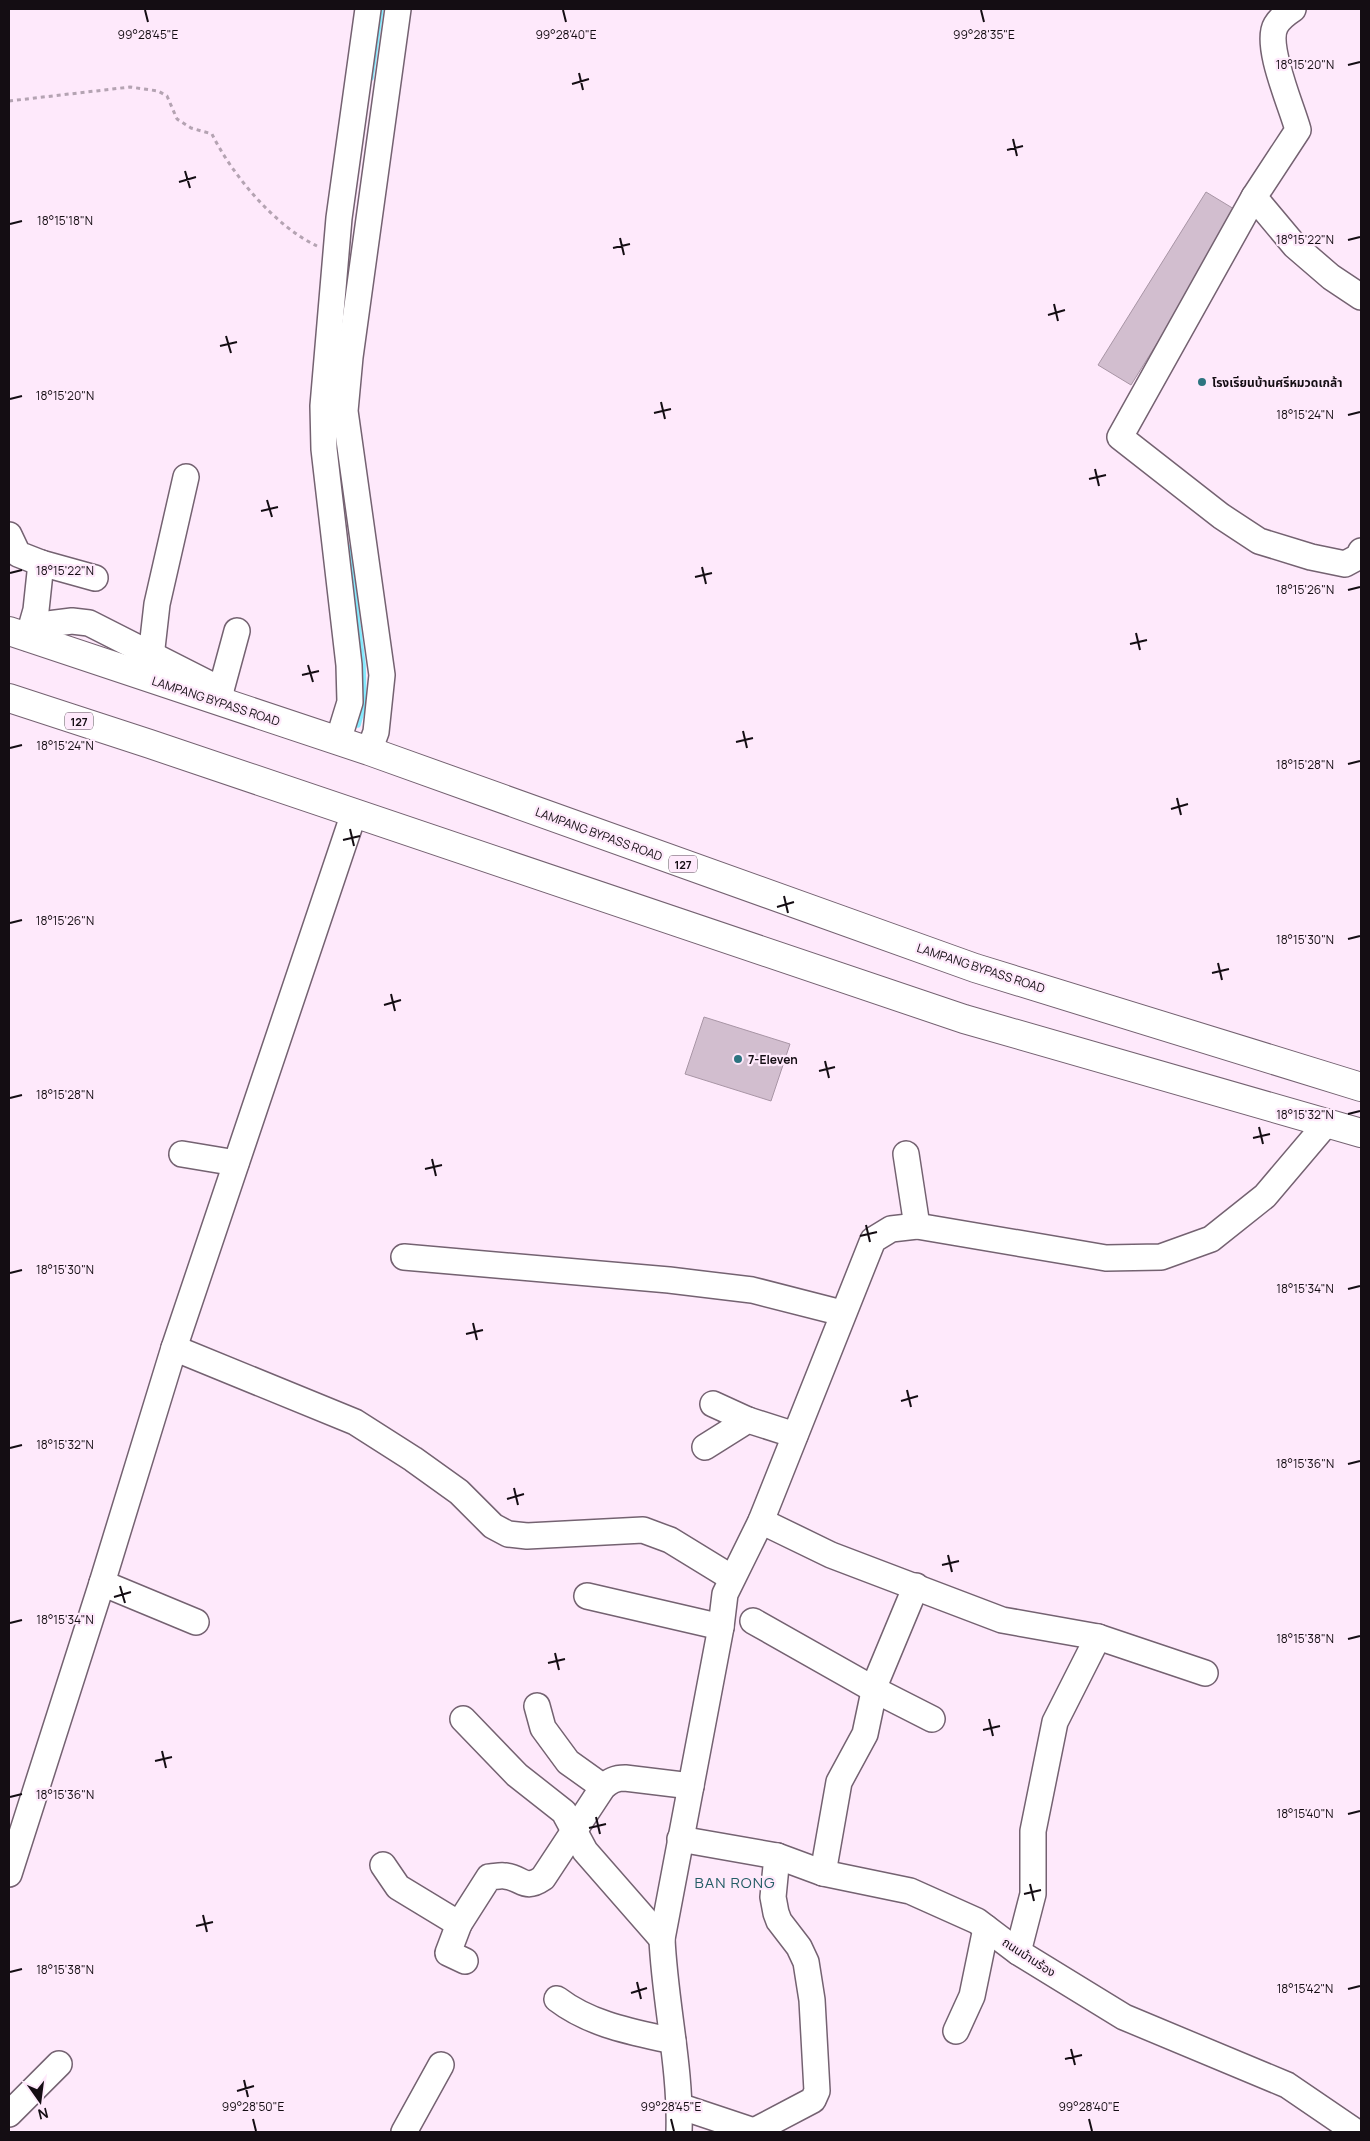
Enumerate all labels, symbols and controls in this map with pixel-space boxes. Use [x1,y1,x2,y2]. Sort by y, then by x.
text: 99°28'45"E [118,26,179,43]
text: 99°28'40"E [535,26,597,43]
text: 99°28'35"E [953,26,1015,43]
text: 18°15'20"N [1276,56,1334,73]
text: 18°15'18"N [37,212,93,229]
text: 18°15'22"N [1276,231,1334,248]
place label: โรงเรียนบ้านศรีหมวดเกล้า [1212,374,1342,391]
marker: โรงเรียนบ้านศรีหมวดเกล้า [1196,376,1208,388]
text: 18°15'20"N [36,387,94,404]
text: 18°15'24"N [1276,406,1334,423]
text: 18°15'22"N [36,562,94,579]
text: 18°15'26"N [1276,581,1334,598]
street label: LAMPANG BYPASS ROAD [150,672,282,730]
road number: 127 [65,712,93,729]
text: 18°15'24"N [36,737,94,754]
text: 18°15'28"N [1276,756,1334,773]
street label: LAMPANG BYPASS ROAD [533,803,665,865]
road number: 127 [669,856,697,872]
text: 18°15'26"N [36,912,94,929]
text: 18°15'30"N [1276,931,1334,948]
street label: LAMPANG BYPASS ROAD [915,939,1047,997]
place label: 7-Eleven [748,1051,798,1068]
marker: 7-Eleven [732,1053,744,1065]
text: 18°15'28"N [36,1086,94,1103]
text: 18°15'32"N [1276,1106,1334,1123]
text: 18°15'30"N [36,1261,94,1278]
text: 18°15'34"N [1276,1280,1334,1297]
text: 18°15'32"N [36,1436,94,1453]
text: 18°15'36"N [1276,1455,1334,1472]
text: 18°15'34"N [36,1611,94,1628]
text: 18°15'38"N [1276,1630,1334,1647]
text: 18°15'36"N [36,1786,94,1803]
text: 18°15'40"N [1276,1805,1334,1822]
district label: BAN RONG [694,1872,776,1893]
street label: ถนนบ้านร้อง [999,1933,1059,1981]
text: 18°15'38"N [36,1961,94,1978]
text: 18°15'42"N [1277,1980,1333,1997]
north arrow [15,2076,65,2126]
text: 99°28'50"E [222,2098,284,2115]
text: 99°28'45"E [641,2098,702,2115]
text: 99°28'40"E [1058,2098,1120,2115]
text: N [36,2104,50,2125]

